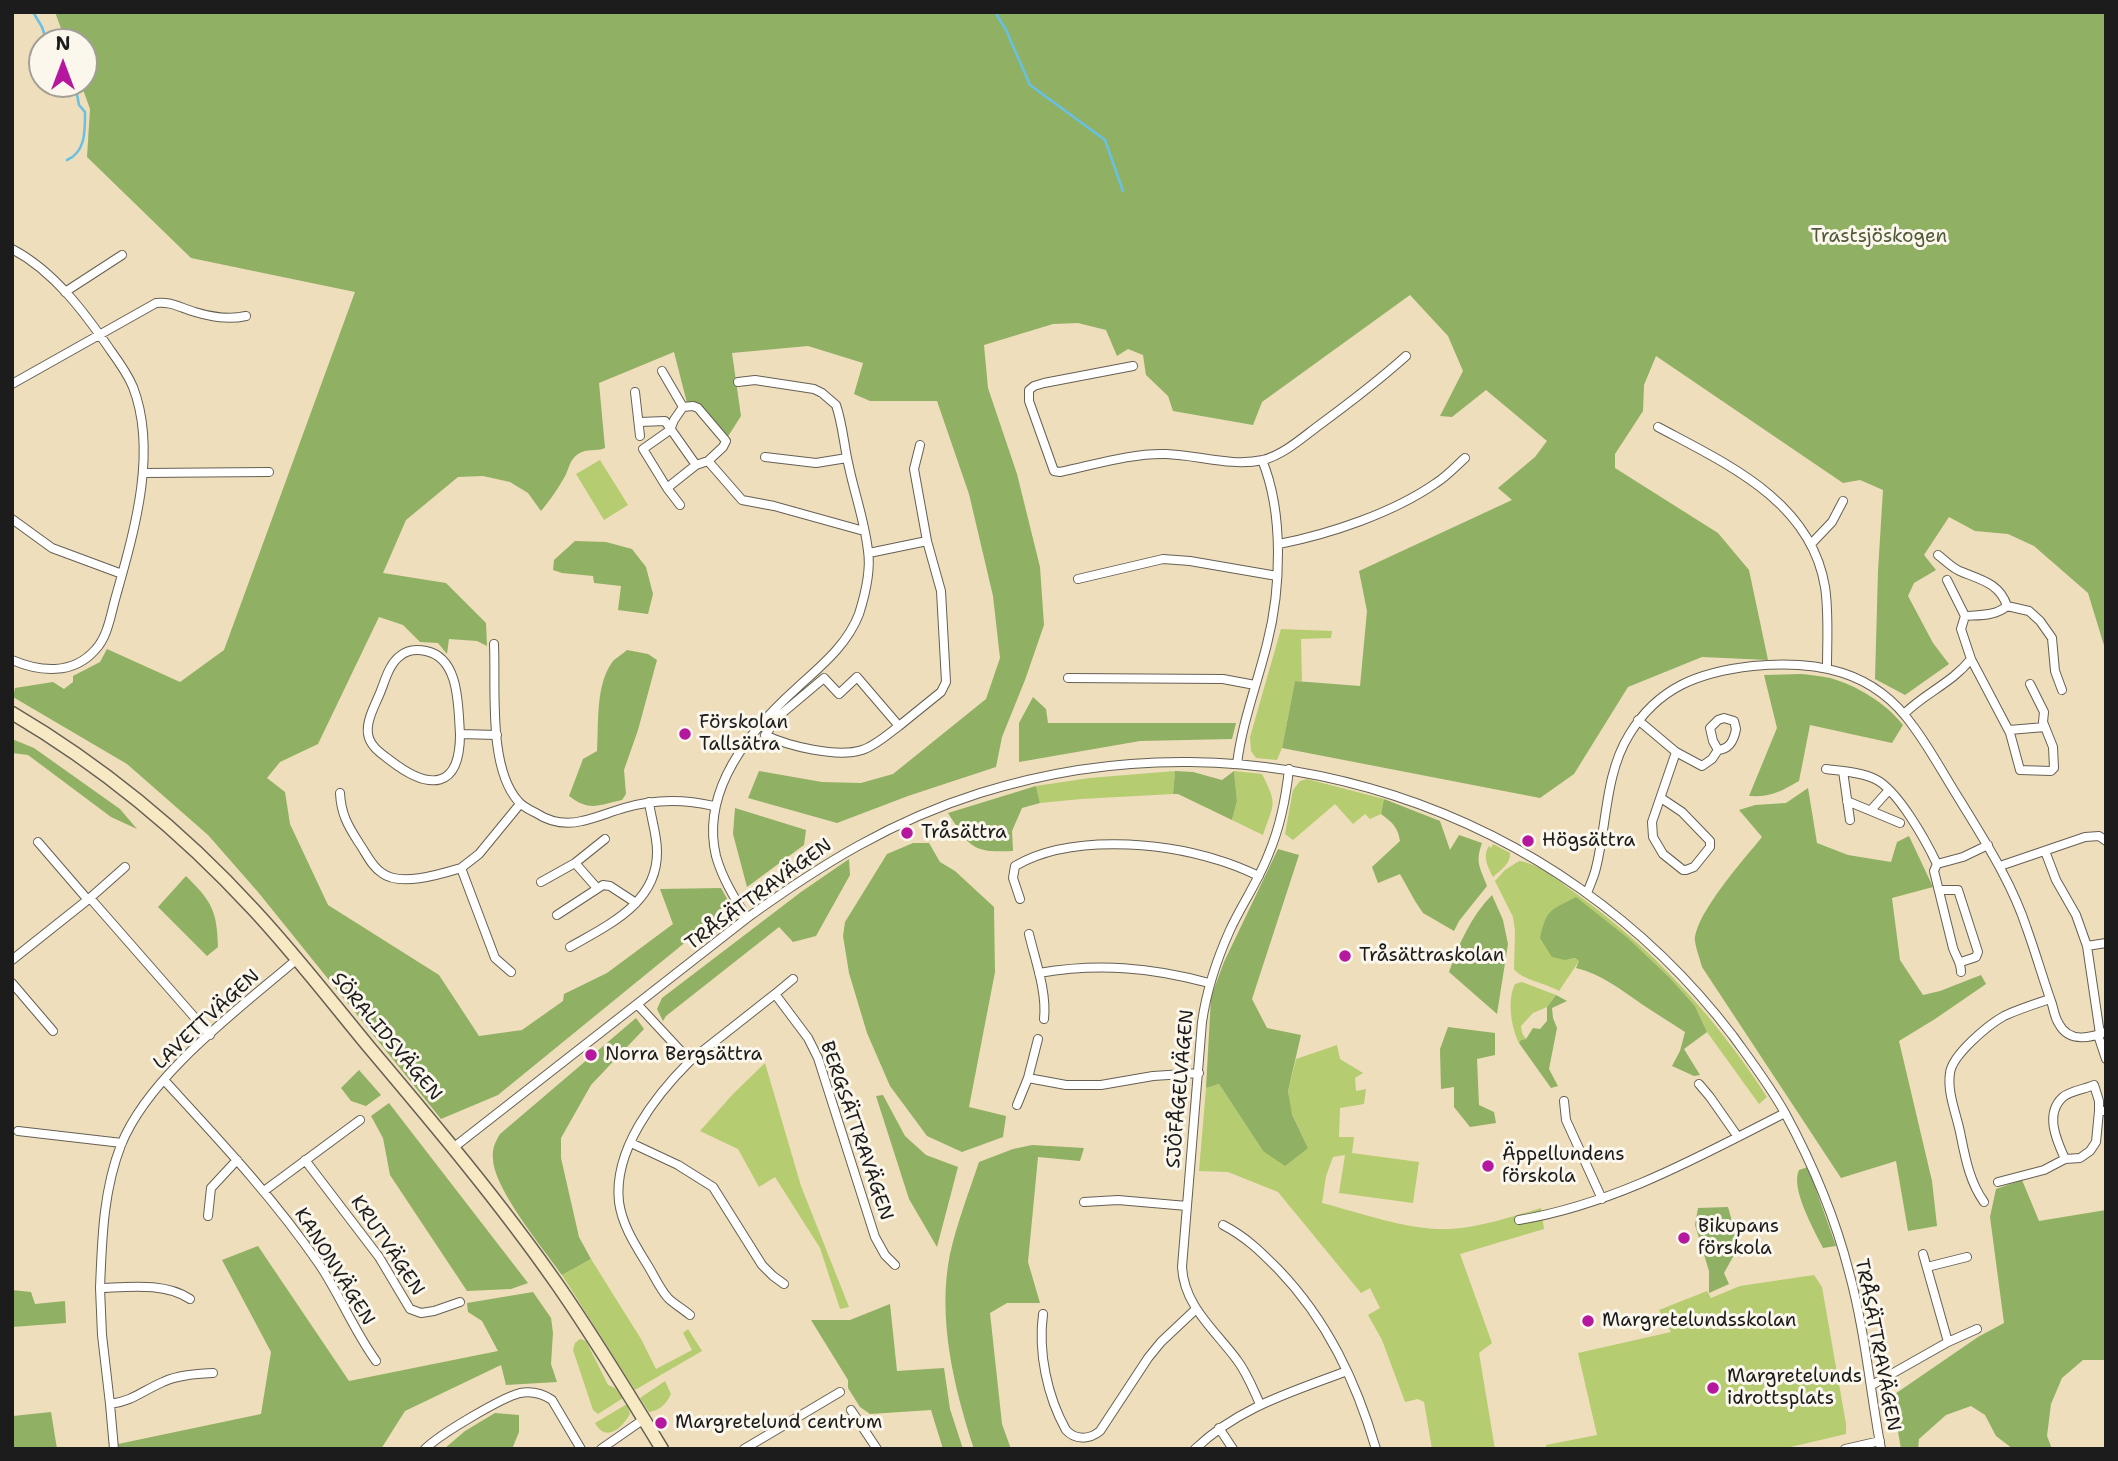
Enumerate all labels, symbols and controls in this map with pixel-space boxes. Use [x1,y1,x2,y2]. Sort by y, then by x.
north arrow [28,28,98,98]
text: N [55,31,71,56]
park label: Trastsjöskogen [1811,226,1947,248]
place label: Förskolan Tallsätra [699,712,788,756]
marker: Förskolan Tallsätra [677,726,693,742]
place label: Tråsättra [921,822,1007,844]
marker: Tråsättra [899,825,915,841]
place label: Högsättra [1542,830,1635,852]
marker: Högsättra [1520,833,1536,849]
street label: TRÅSÄTTRAVÄGEN [681,834,837,956]
place label: Tråsättraskolan [1359,945,1504,967]
marker: Tråsättraskolan [1337,948,1353,964]
street label: LAVETTVÄGEN [149,965,265,1075]
street label: SÖRALIDSVÄGEN [326,968,446,1106]
street label: SJÖFÅGELVÄGEN [1163,1009,1199,1169]
street label: BERGSÄTTRAVÄGEN [815,1038,897,1224]
place label: Norra Bergsättra [605,1044,762,1066]
marker: Norra Bergsättra [583,1047,599,1063]
place label: Äppellundens förskola [1502,1144,1625,1188]
marker: Äppellundens förskola [1480,1158,1496,1174]
street label: KRUTVÄGEN [345,1192,429,1300]
street label: KANONVÄGEN [289,1204,379,1330]
place label: Bikupans förskola [1698,1216,1779,1260]
marker: Bikupans förskola [1676,1230,1692,1246]
street label: TRÅSÄTTRAVÄGEN [1849,1257,1905,1433]
place label: Margretelundsskolan [1602,1310,1796,1332]
marker: Margretelundsskolan [1580,1313,1596,1329]
place label: Margretelunds idrottsplats [1727,1366,1862,1410]
marker: Margretelunds idrottsplats [1705,1380,1721,1396]
place label: Margretelund centrum [675,1412,882,1434]
marker: Margretelund centrum [653,1415,669,1431]

